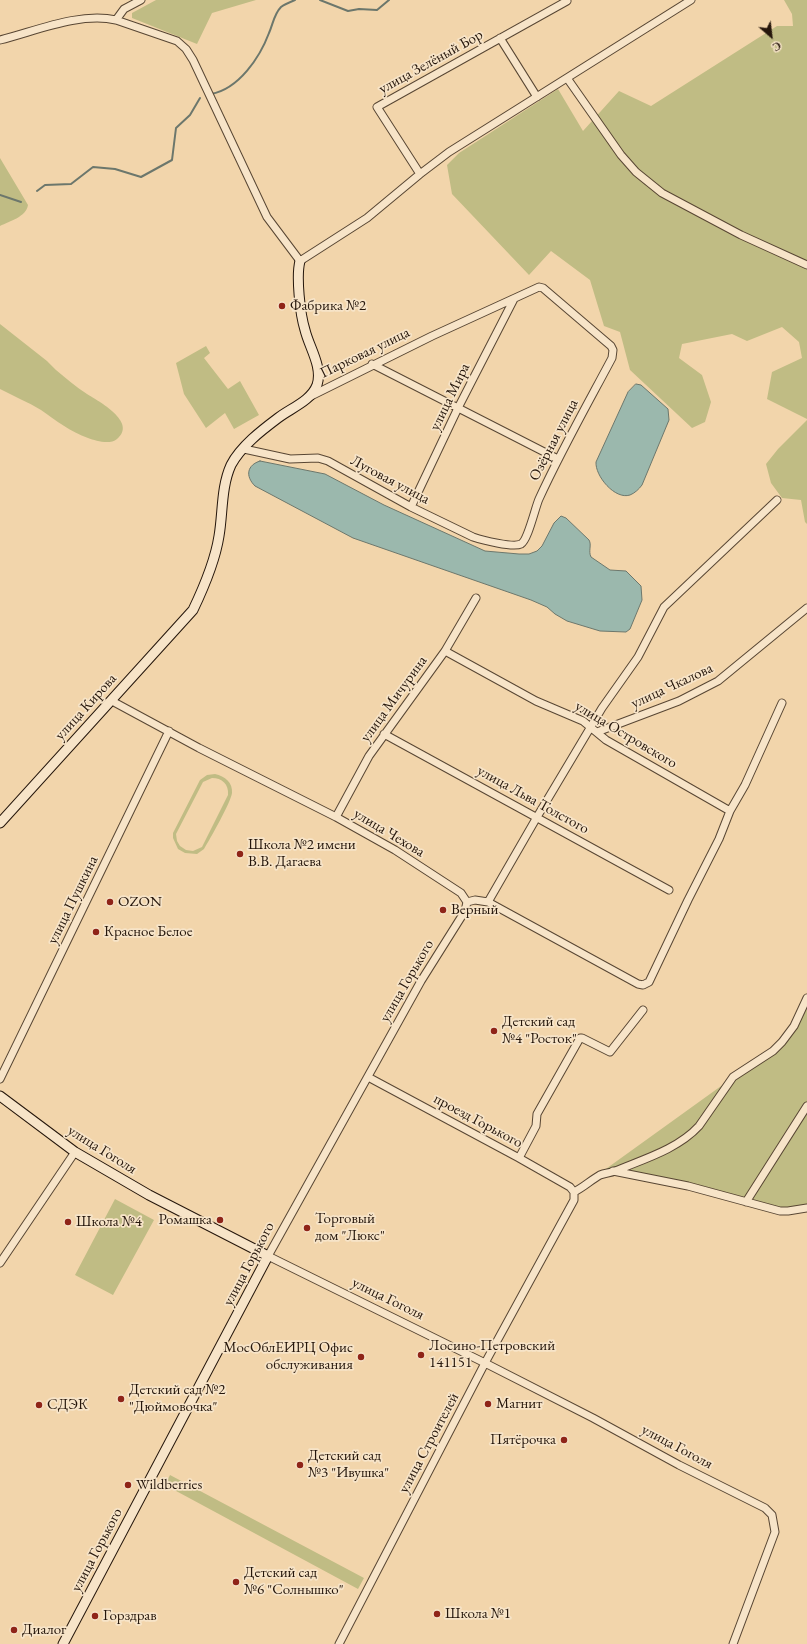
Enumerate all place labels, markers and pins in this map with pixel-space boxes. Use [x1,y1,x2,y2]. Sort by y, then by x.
place label: Фабрика №2 [290,297,366,315]
marker: Фабрика №2 [277,301,287,311]
place label: Школа №2 имени В.В. Дагаева [248,836,356,871]
marker: Школа №2 имени В.В. Дагаева [235,849,245,859]
place label: OZON [118,893,162,911]
marker: OZON [105,897,115,907]
place label: Верный [451,901,498,919]
marker: Верный [438,905,448,915]
place label: Красное Белое [104,923,192,941]
marker: Красное Белое [91,927,101,937]
place label: Детский сад №4 "Росток" [502,1013,577,1048]
marker: Детский сад №4 "Росток" [489,1026,499,1036]
place label: Торговый дом "Люкс" [315,1210,385,1245]
place label: Ромашка [159,1211,212,1229]
place label: Школа №4 [76,1213,142,1231]
marker: Ромашка [215,1215,225,1225]
marker: Школа №4 [63,1217,73,1227]
marker: Торговый дом "Люкс" [302,1223,312,1233]
place label: Лосино-Петровский 141151 [429,1337,555,1372]
place label: МосОблЕИРЦ Офис обслуживания [223,1339,353,1374]
marker: Лосино-Петровский 141151 [416,1350,426,1360]
marker: МосОблЕИРЦ Офис обслуживания [356,1352,366,1362]
place label: Детский сад №2 "Дюймовочка" [129,1381,225,1416]
marker: Детский сад №2 "Дюймовочка" [116,1394,126,1404]
place label: Магнит [496,1395,542,1413]
place label: СДЭК [47,1396,88,1414]
marker: Магнит [483,1399,493,1409]
marker: СДЭК [34,1400,44,1410]
place label: Пятёрочка [490,1431,556,1449]
marker: Пятёрочка [559,1435,569,1445]
place label: Детский сад №3 "Ивушка" [308,1447,389,1482]
marker: Детский сад №3 "Ивушка" [295,1460,305,1470]
place label: Wildberries [136,1476,202,1494]
marker: Wildberries [123,1480,133,1490]
place label: Детский сад №6 "Солнышко" [244,1564,344,1599]
marker: Детский сад №6 "Солнышко" [231,1577,241,1587]
place label: Школа №1 [445,1605,511,1623]
place label: Горздрав [103,1607,157,1625]
marker: Школа №1 [432,1609,442,1619]
marker: Горздрав [90,1611,100,1621]
place label: Диалог [22,1621,66,1639]
marker: Диалог [9,1625,19,1635]

